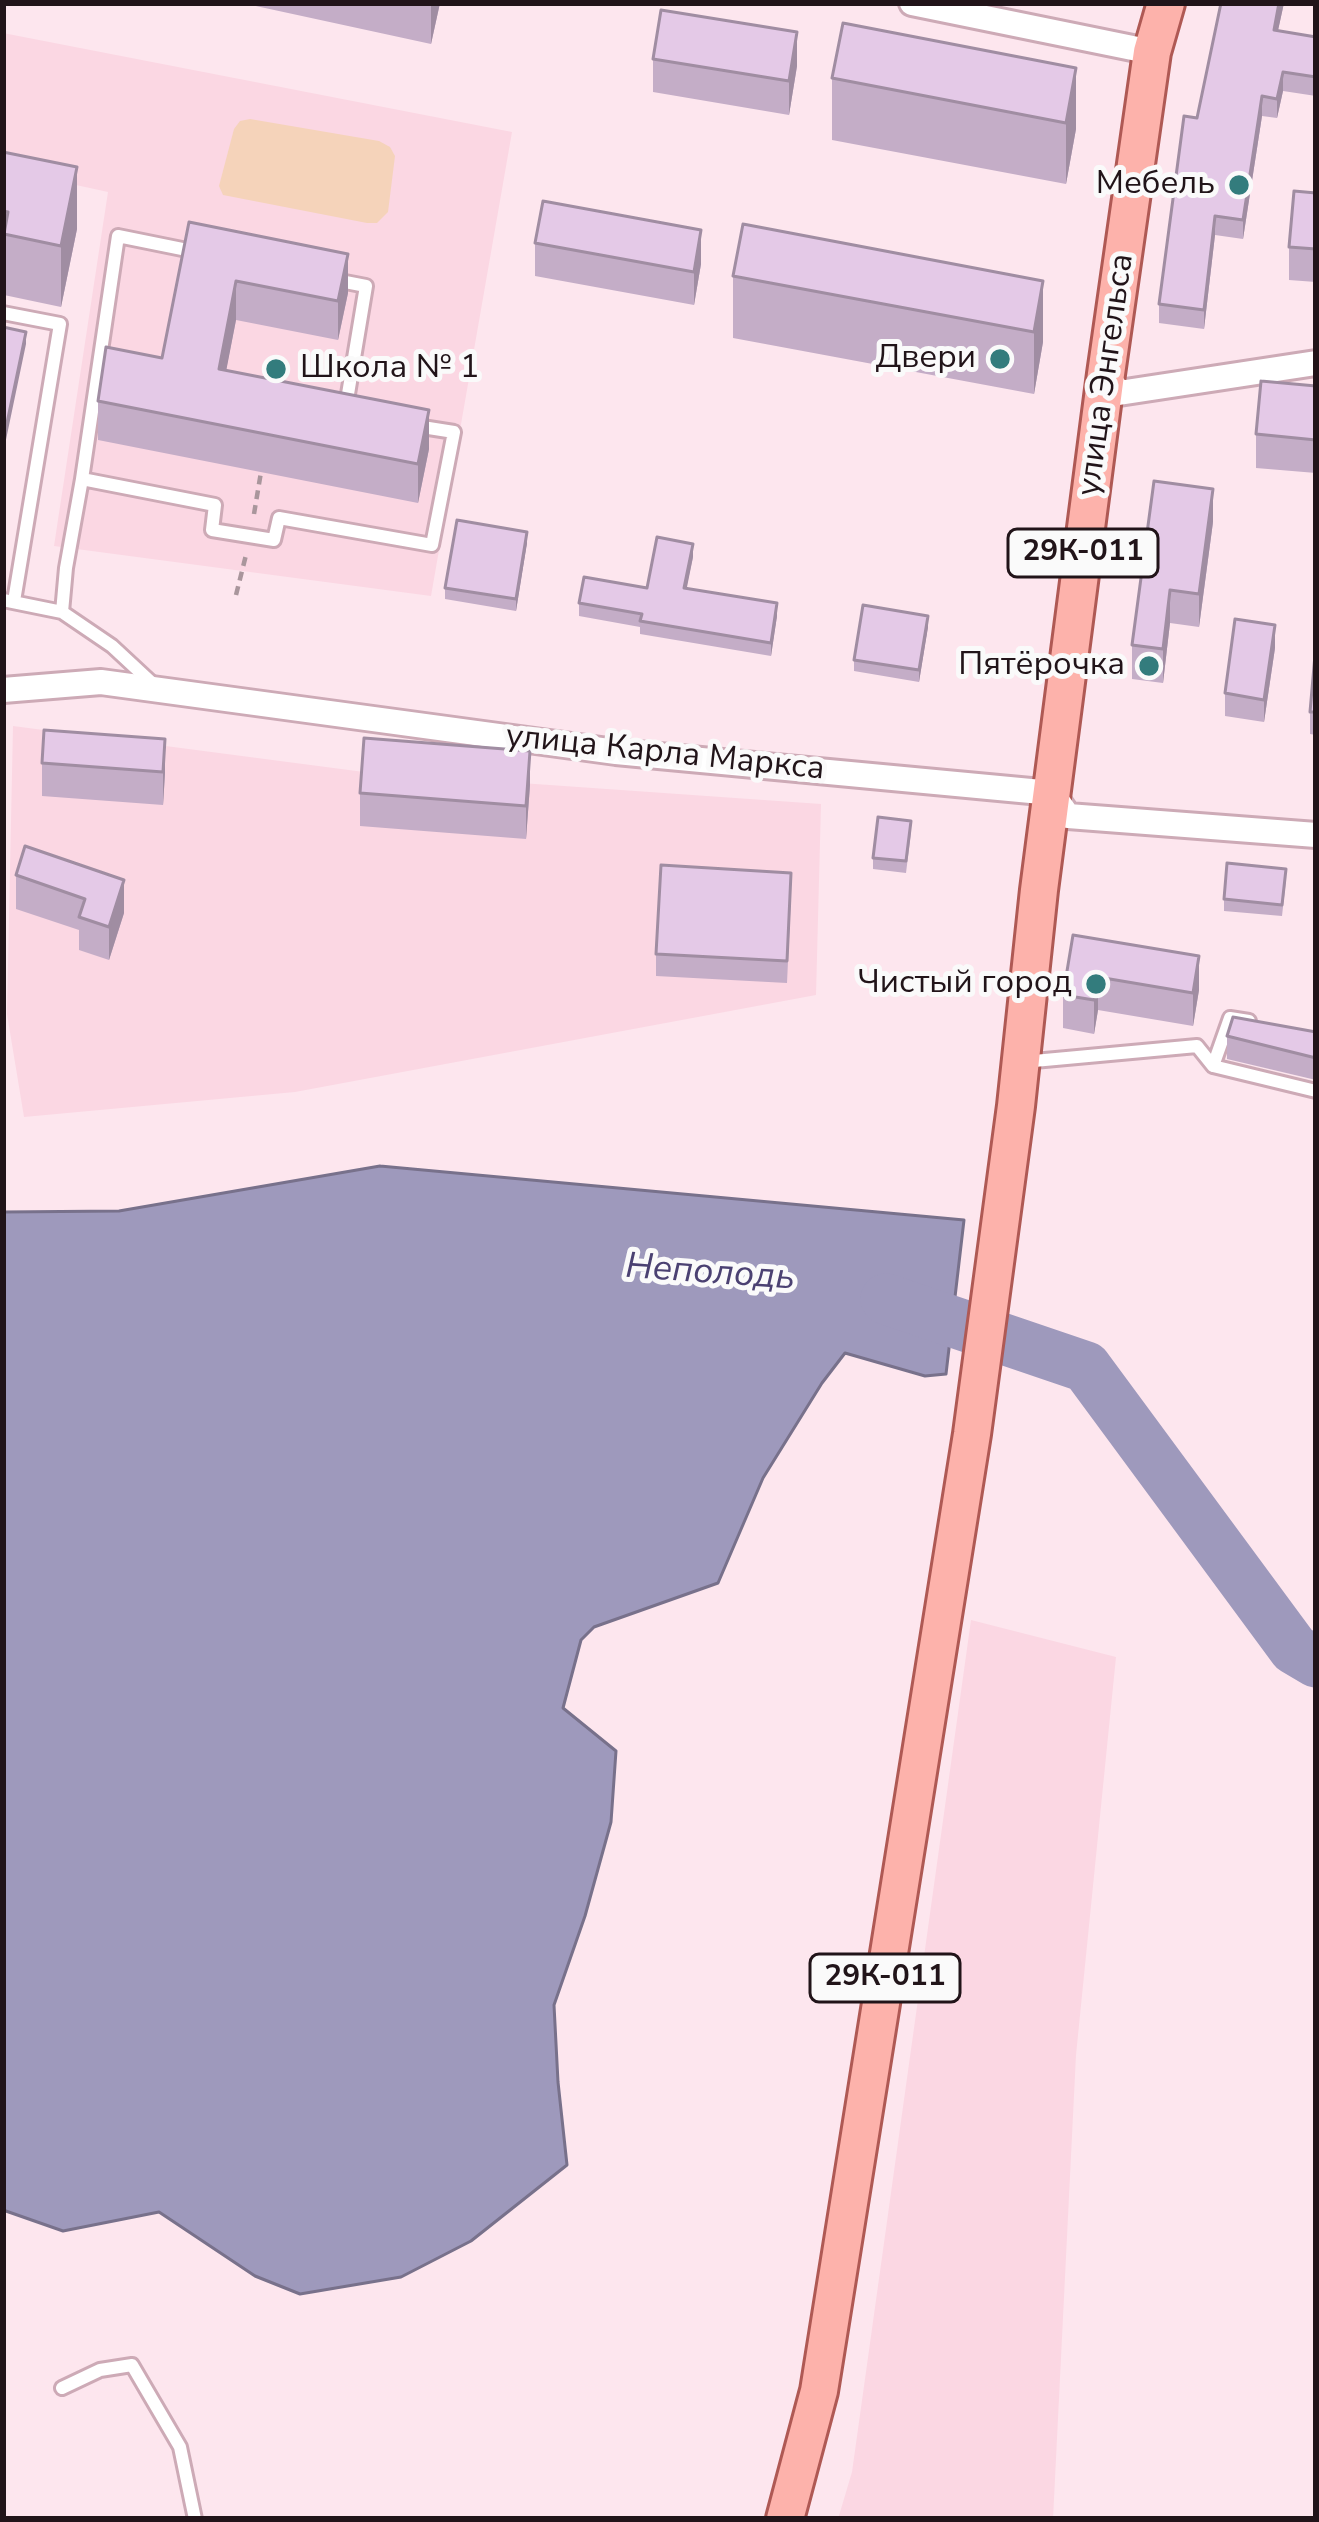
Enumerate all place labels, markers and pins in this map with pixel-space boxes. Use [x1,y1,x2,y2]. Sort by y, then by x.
place label: Мебель [1096,165,1215,205]
marker: Мебель [1226,172,1252,198]
place label: Двери [876,339,976,379]
marker: Двери [987,346,1013,372]
place label: Школа № 1 [300,349,480,389]
marker: Школа № 1 [263,356,289,382]
place label: Пятёрочка [958,646,1125,686]
marker: Пятёрочка [1136,653,1162,679]
place label: Чистый город [858,964,1072,1004]
marker: Чистый город [1083,971,1109,997]

